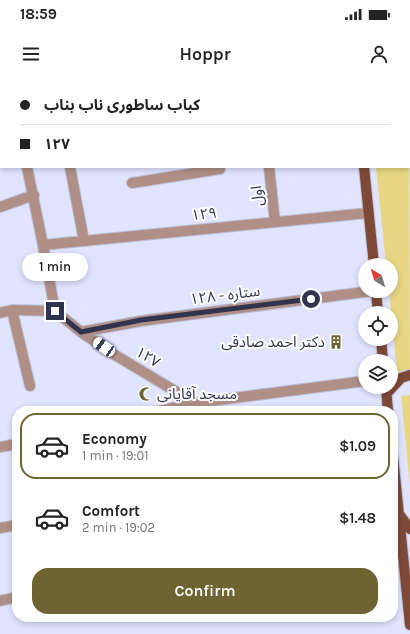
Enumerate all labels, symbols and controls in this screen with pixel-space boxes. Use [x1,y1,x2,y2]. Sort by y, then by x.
text: 18:59 [20,5,57,23]
icon: menu [20,43,42,65]
text: Hoppr [179,43,231,65]
icon: person [368,43,390,65]
text: کباب ساطوری ناب بناب [44,96,200,114]
text: ۱۲۷ [44,135,70,153]
street label: اول [247,185,267,207]
street label: ۱۲۹ [190,204,218,224]
callout: 1 min [22,253,88,281]
north arrow [358,258,398,298]
map controls [358,258,398,394]
text: 1 min [39,259,71,274]
street label: ۱۲۸ - ستاره [189,282,261,308]
route start [302,290,320,308]
route end [46,302,64,320]
button: locate [358,306,398,346]
place label: دکتر احمد صادقی [221,333,325,351]
building icon: دکتر احمد صادقی [328,334,344,350]
car [91,335,117,359]
street label: ۱۲۷ [132,343,164,372]
button: layers [358,354,398,394]
place label: مسجد آقایانی [157,385,237,403]
mosque icon: مسجد آقایانی [138,386,154,402]
icon: car [34,428,70,464]
text: Economy [82,430,147,448]
text: $1.09 [339,437,376,455]
text: 1 min · 19:01 [82,448,149,463]
icon: car [34,500,70,536]
text: Comfort [82,502,140,520]
text: $1.48 [339,509,376,527]
text: 2 min · 19:02 [82,520,155,535]
button: Confirm [32,568,378,614]

